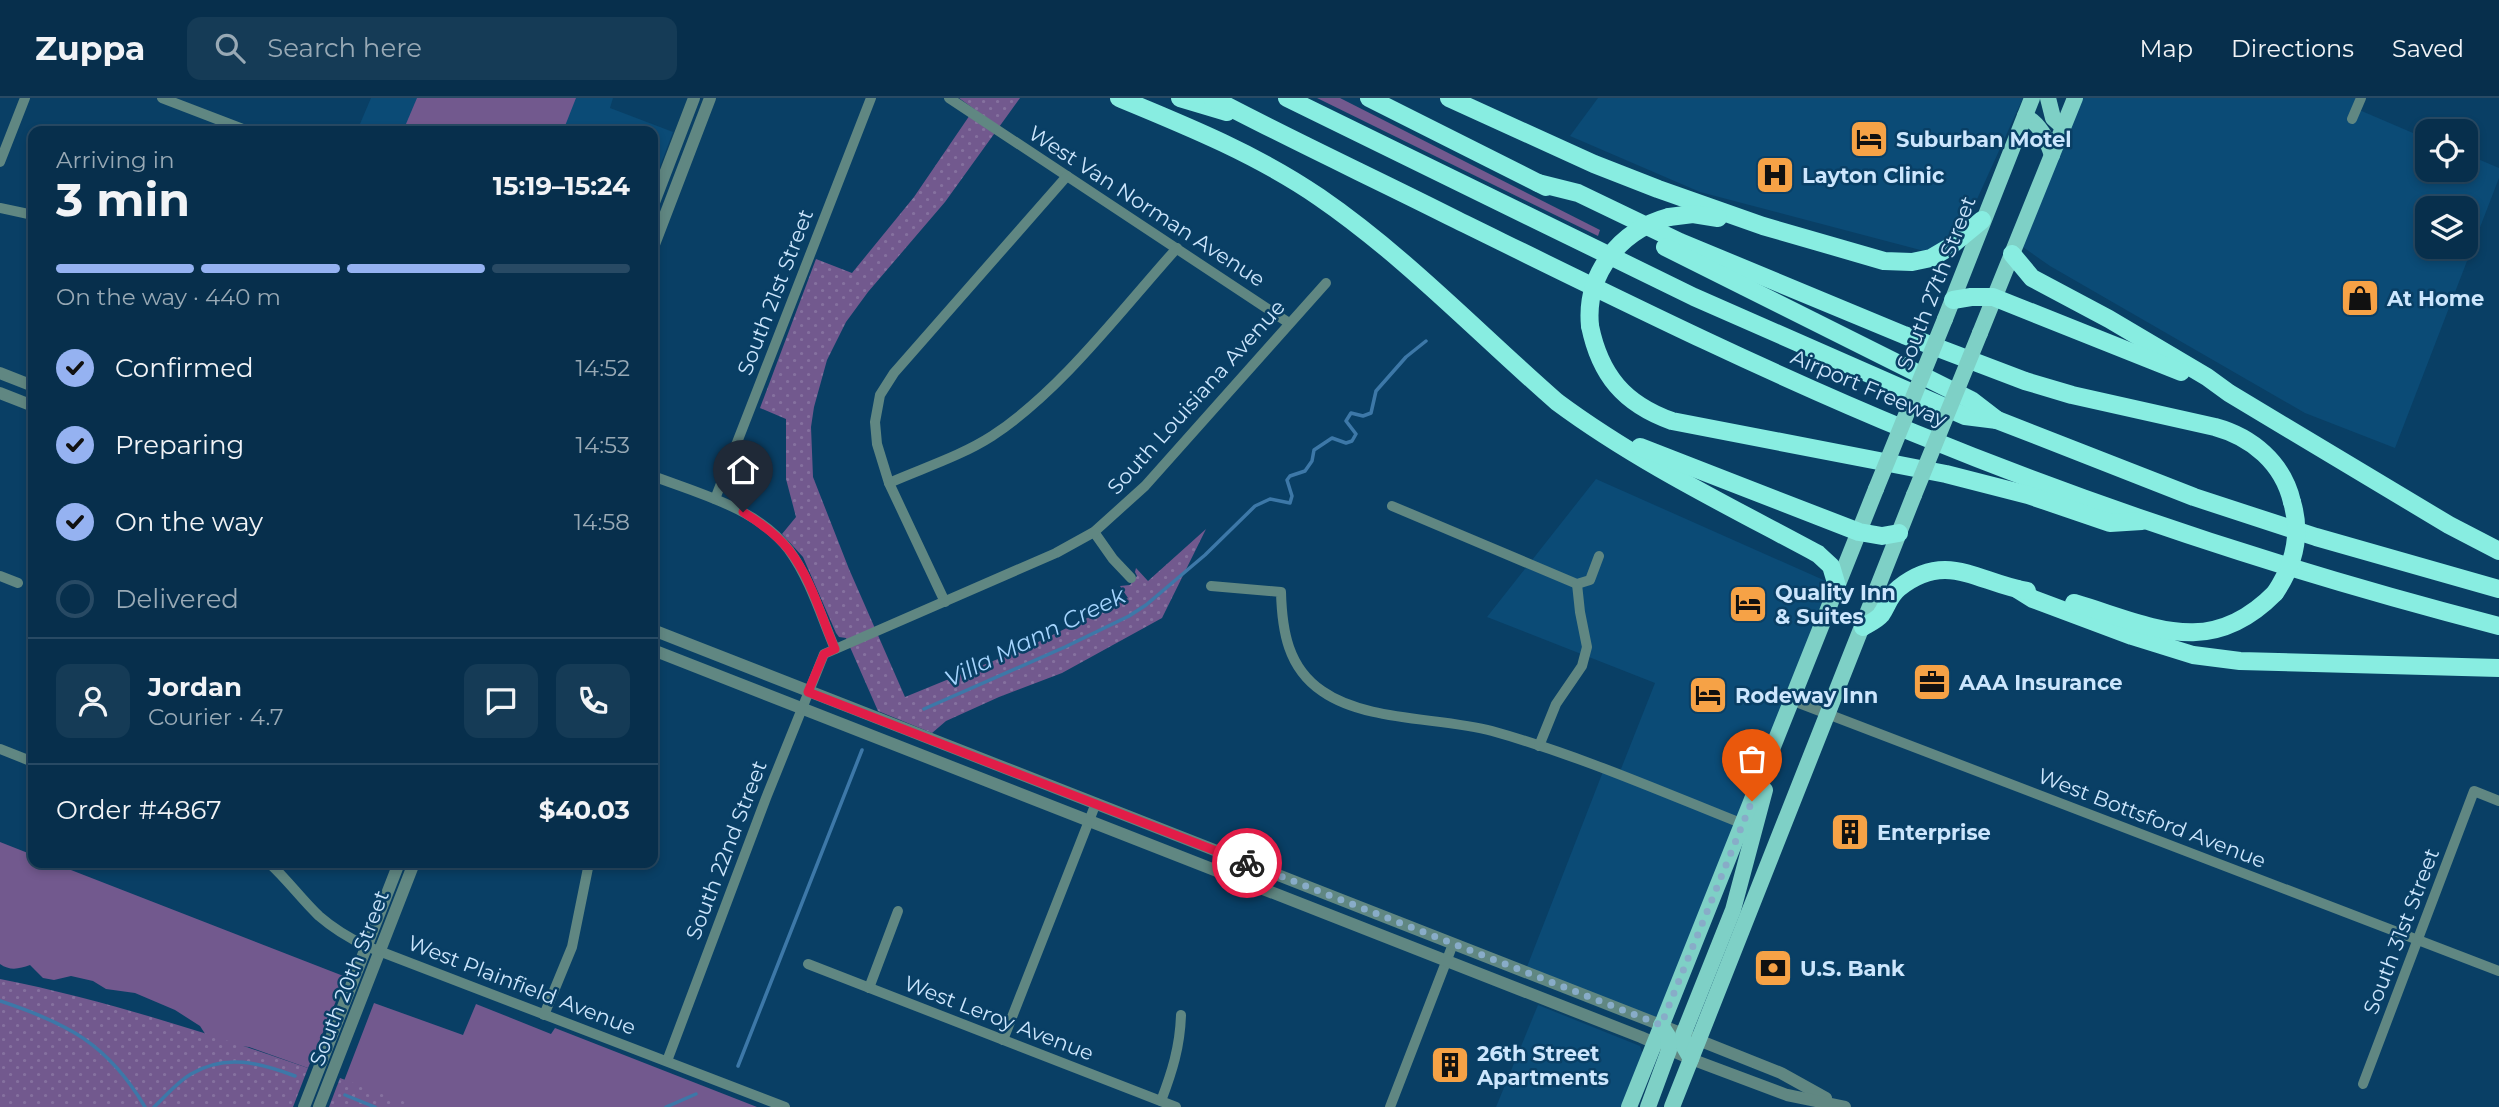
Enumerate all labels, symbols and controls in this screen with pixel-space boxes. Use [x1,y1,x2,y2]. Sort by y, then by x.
search box [187,17,677,80]
text: Zuppa [35,28,145,68]
icon: search [211,29,249,67]
text: Search here [267,32,422,64]
text: Map [2140,34,2193,63]
text: Directions [2231,34,2354,63]
text: Saved [2392,34,2464,63]
hotel icon: Suburban Motel [1848,118,1890,160]
map controls [2415,119,2478,259]
button: locate [2415,119,2478,182]
street label: West Van Norman Avenue [1024,120,1270,292]
place label: Suburban Motel [1896,127,2072,152]
text: Arriving in [56,146,175,174]
hospital icon: Layton Clinic [1754,154,1796,196]
place label: Layton Clinic [1802,163,1945,188]
text: 15:19–15:24 [493,170,630,202]
text: 3 min [56,171,190,228]
street label: South 27th Street [1891,193,1981,373]
button: layers [2415,196,2478,259]
street label: South 21st Street [732,206,818,378]
shop icon: At Home [2339,277,2381,319]
text: On the way · 440 m [56,283,281,311]
place label: At Home [2386,286,2484,311]
street label: South Louisiana Avenue [1102,295,1290,499]
street label: Airport Freeway [1787,344,1951,432]
icon: check [56,349,94,387]
text: Confirmed [115,352,254,384]
text: 14:52 [576,354,630,382]
icon: check [56,426,94,464]
text: Preparing [115,429,244,461]
text: 14:53 [576,431,630,459]
pin [713,440,773,512]
icon: home [724,451,762,489]
icon: check [56,503,94,541]
text: On the way [115,506,263,538]
text: 14:58 [574,508,630,536]
place label: Quality Inn & Suites [1775,580,1896,629]
water label: Villa Mann Creek [940,581,1131,693]
text: Delivered [115,583,239,615]
hotel icon: Quality Inn & Suites [1727,583,1769,625]
office icon: AAA Insurance [1911,661,1953,703]
button: person [56,664,130,738]
button: chat [464,664,538,738]
button: phone [556,664,630,738]
place label: AAA Insurance [1958,670,2122,695]
text: Jordan [148,671,242,703]
hotel icon: Rodeway Inn [1687,674,1729,716]
place label: Rodeway Inn [1735,683,1878,708]
text: Courier · 4.7 [148,703,284,731]
pin [1722,729,1782,801]
icon: bag [1733,740,1771,778]
street label: South 22nd Street [680,757,772,943]
street label: West Bottsford Avenue [2034,763,2270,873]
text: Order #4867 [56,794,222,826]
text: $40.03 [539,794,630,826]
building icon: Enterprise [1829,811,1871,853]
place label: Enterprise [1877,820,1991,845]
courier [1212,828,1282,898]
icon: bike [1228,844,1266,882]
street label: South 31st Street [2358,845,2444,1017]
street label: South 20th Street [304,887,394,1069]
street label: West Plainfield Avenue [404,930,640,1040]
bank icon: U.S. Bank [1752,947,1794,989]
place label: U.S. Bank [1800,956,1905,981]
street label: West Leroy Avenue [901,970,1097,1066]
place label: 26th Street Apartments [1476,1041,1609,1090]
building icon: 26th Street Apartments [1429,1044,1471,1086]

